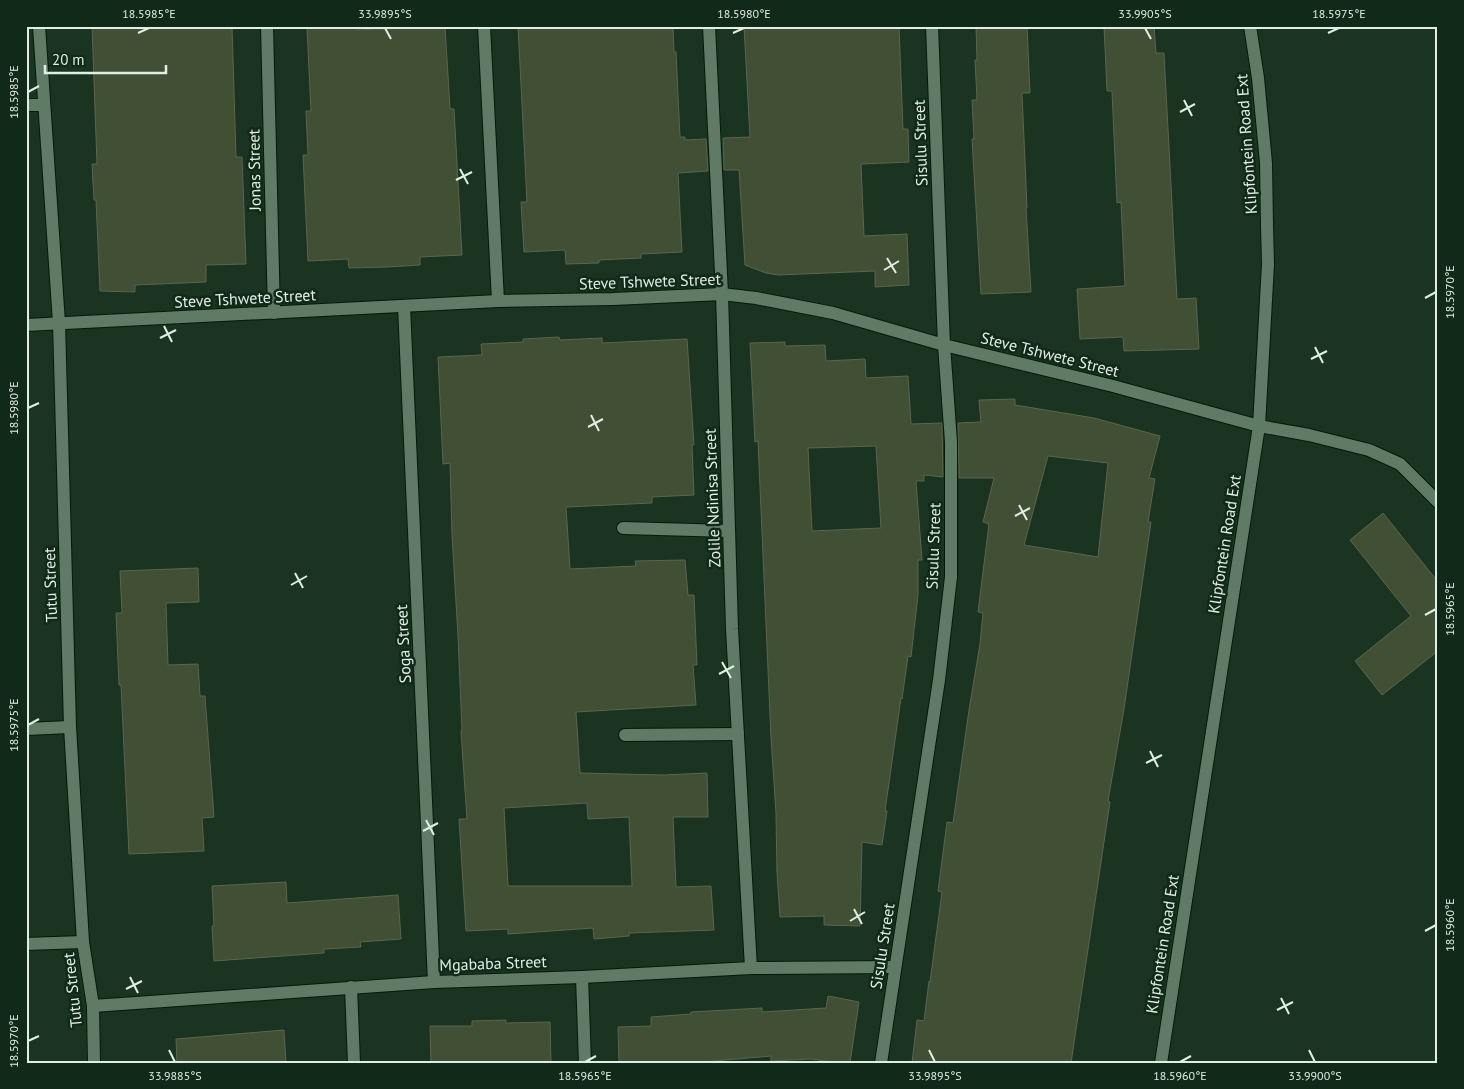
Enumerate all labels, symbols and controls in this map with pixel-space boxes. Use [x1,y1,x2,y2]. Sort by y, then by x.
text: 18.5985°E [122,6,176,21]
text: 33.9895°S [358,6,412,21]
text: 18.5980°E [717,6,771,21]
text: 33.9905°S [1118,6,1172,21]
text: 18.5975°E [1312,6,1366,21]
scale bar [45,42,166,74]
text: 20 m [52,50,85,69]
text: 18.5985°E [6,65,21,119]
street label: Klipfontein Road Ext [1231,73,1261,215]
street label: Sisulu Street [908,99,932,187]
street label: Jonas Street [243,128,265,212]
text: 18.5970°E [1442,265,1457,319]
street label: Steve Tshwete Street [579,269,722,293]
street label: Steve Tshwete Street [174,284,317,312]
street label: Steve Tshwete Street [979,327,1122,381]
text: 18.5980°E [6,381,21,435]
street label: Zolile Ndinisa Street [700,428,724,568]
street label: Klipfontein Road Ext [1203,472,1245,615]
street label: Sisulu Street [921,502,945,590]
street label: Tutu Street [39,547,61,623]
text: 18.5965°E [1442,582,1457,636]
street label: Soga Street [391,604,415,684]
text: 18.5975°E [6,698,21,752]
street label: Klipfontein Road Ext [1141,872,1183,1015]
text: 18.5960°E [1442,898,1457,952]
street label: Sisulu Street [865,901,899,990]
street label: Tutu Street [58,951,86,1028]
street label: Mgababa Street [439,951,548,975]
text: 18.5970°E [6,1014,21,1068]
text: 33.9885°S [148,1068,202,1083]
text: 18.5965°E [558,1068,612,1083]
text: 33.9895°S [908,1068,962,1083]
text: 18.5960°E [1153,1068,1207,1083]
text: 33.9900°S [1288,1068,1342,1083]

